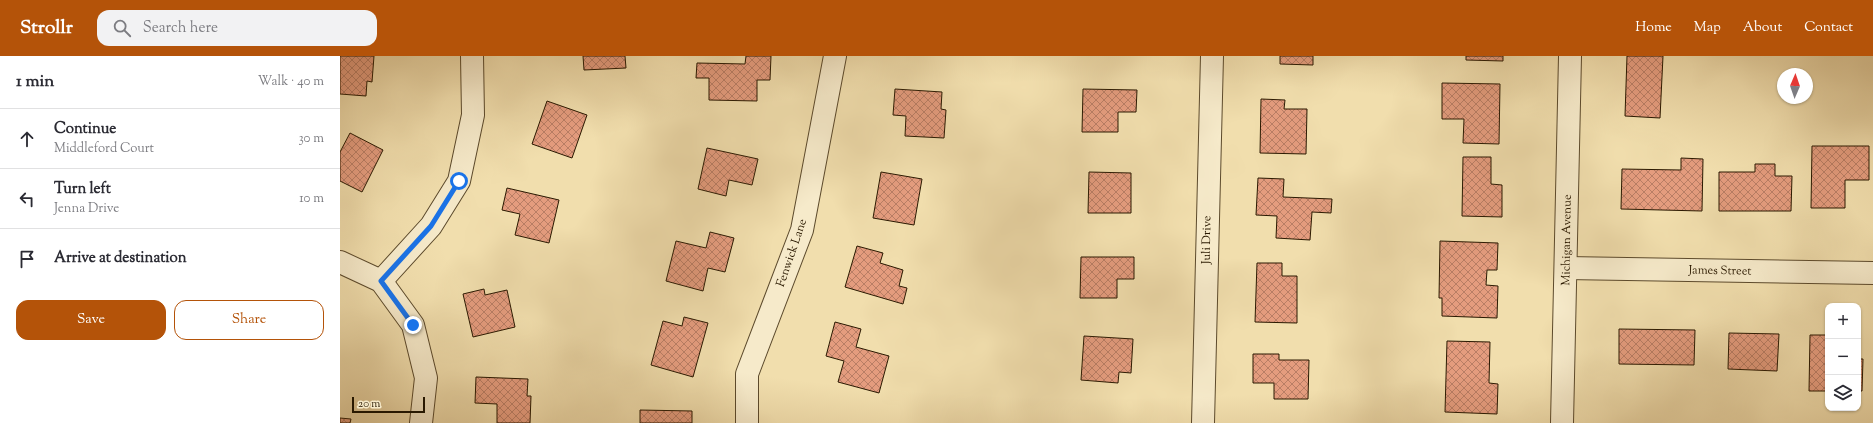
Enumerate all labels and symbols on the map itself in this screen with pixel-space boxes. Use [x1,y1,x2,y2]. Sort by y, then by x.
north arrow [1777,68,1813,104]
route start [450,172,468,190]
street label: Michigan Avenue [1557,194,1577,286]
street label: Juli Drive [1198,215,1216,265]
street label: Fenwick Lane [772,216,812,289]
street label: James Street [1688,261,1751,281]
route end [404,316,422,334]
scale bar [352,395,425,414]

